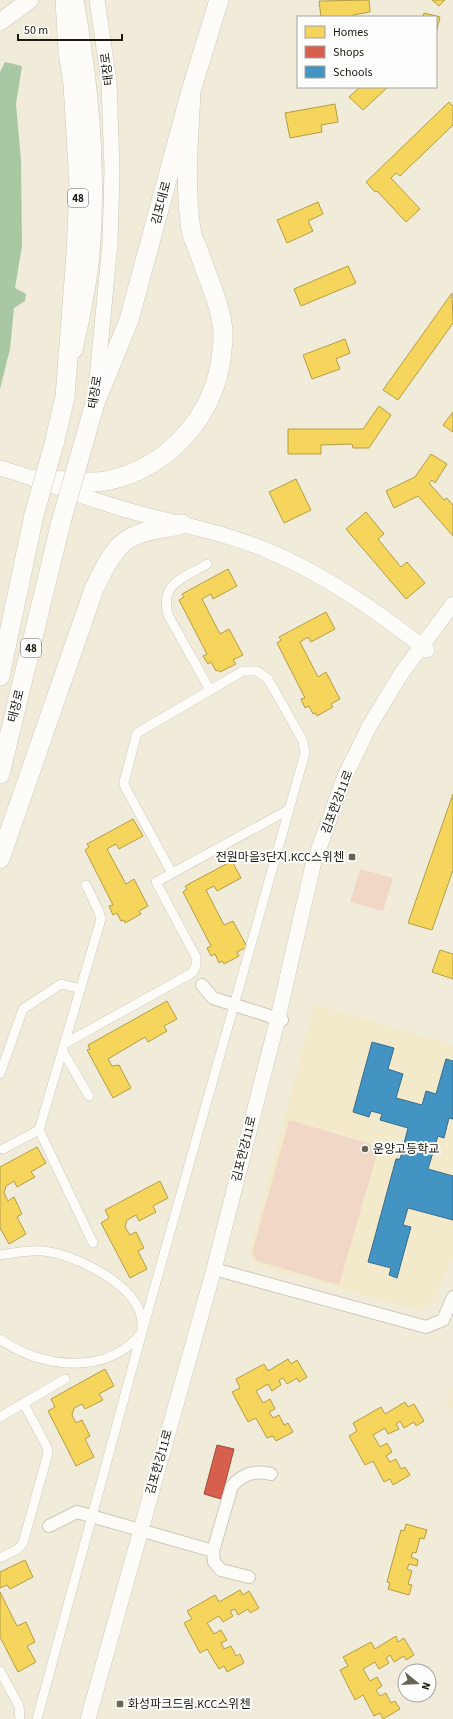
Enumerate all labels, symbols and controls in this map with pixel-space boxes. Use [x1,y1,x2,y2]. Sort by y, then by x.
scale bar [18,16,122,42]
legend [297,16,437,88]
text: 50 m [24,22,48,39]
text: Homes [333,24,368,41]
text: Shops [333,44,364,61]
street label: 태장로 [97,51,118,86]
text: Schools [333,64,373,81]
street label: 김포대로 [148,180,175,227]
road number: 48 [68,189,88,207]
street label: 태장로 [85,374,106,410]
road number: 48 [21,639,41,657]
street label: 태장로 [4,688,29,724]
street label: 김포한강11로 [318,768,357,837]
place label: 전원마을3단지.KCC스위첸 [216,849,344,866]
marker: 전원마을3단지.KCC스위첸 [347,852,357,862]
street label: 김포한강11로 [228,1114,261,1184]
place label: 운양고등학교 [373,1141,439,1158]
marker: 운양고등학교 [360,1144,370,1154]
street label: 김포한강11로 [142,1428,177,1497]
north arrow [397,1663,437,1703]
text: N [418,1680,434,1692]
place label: 화성파크드림.KCC스위첸 [128,1696,250,1713]
marker: 화성파크드림.KCC스위첸 [115,1699,125,1709]

